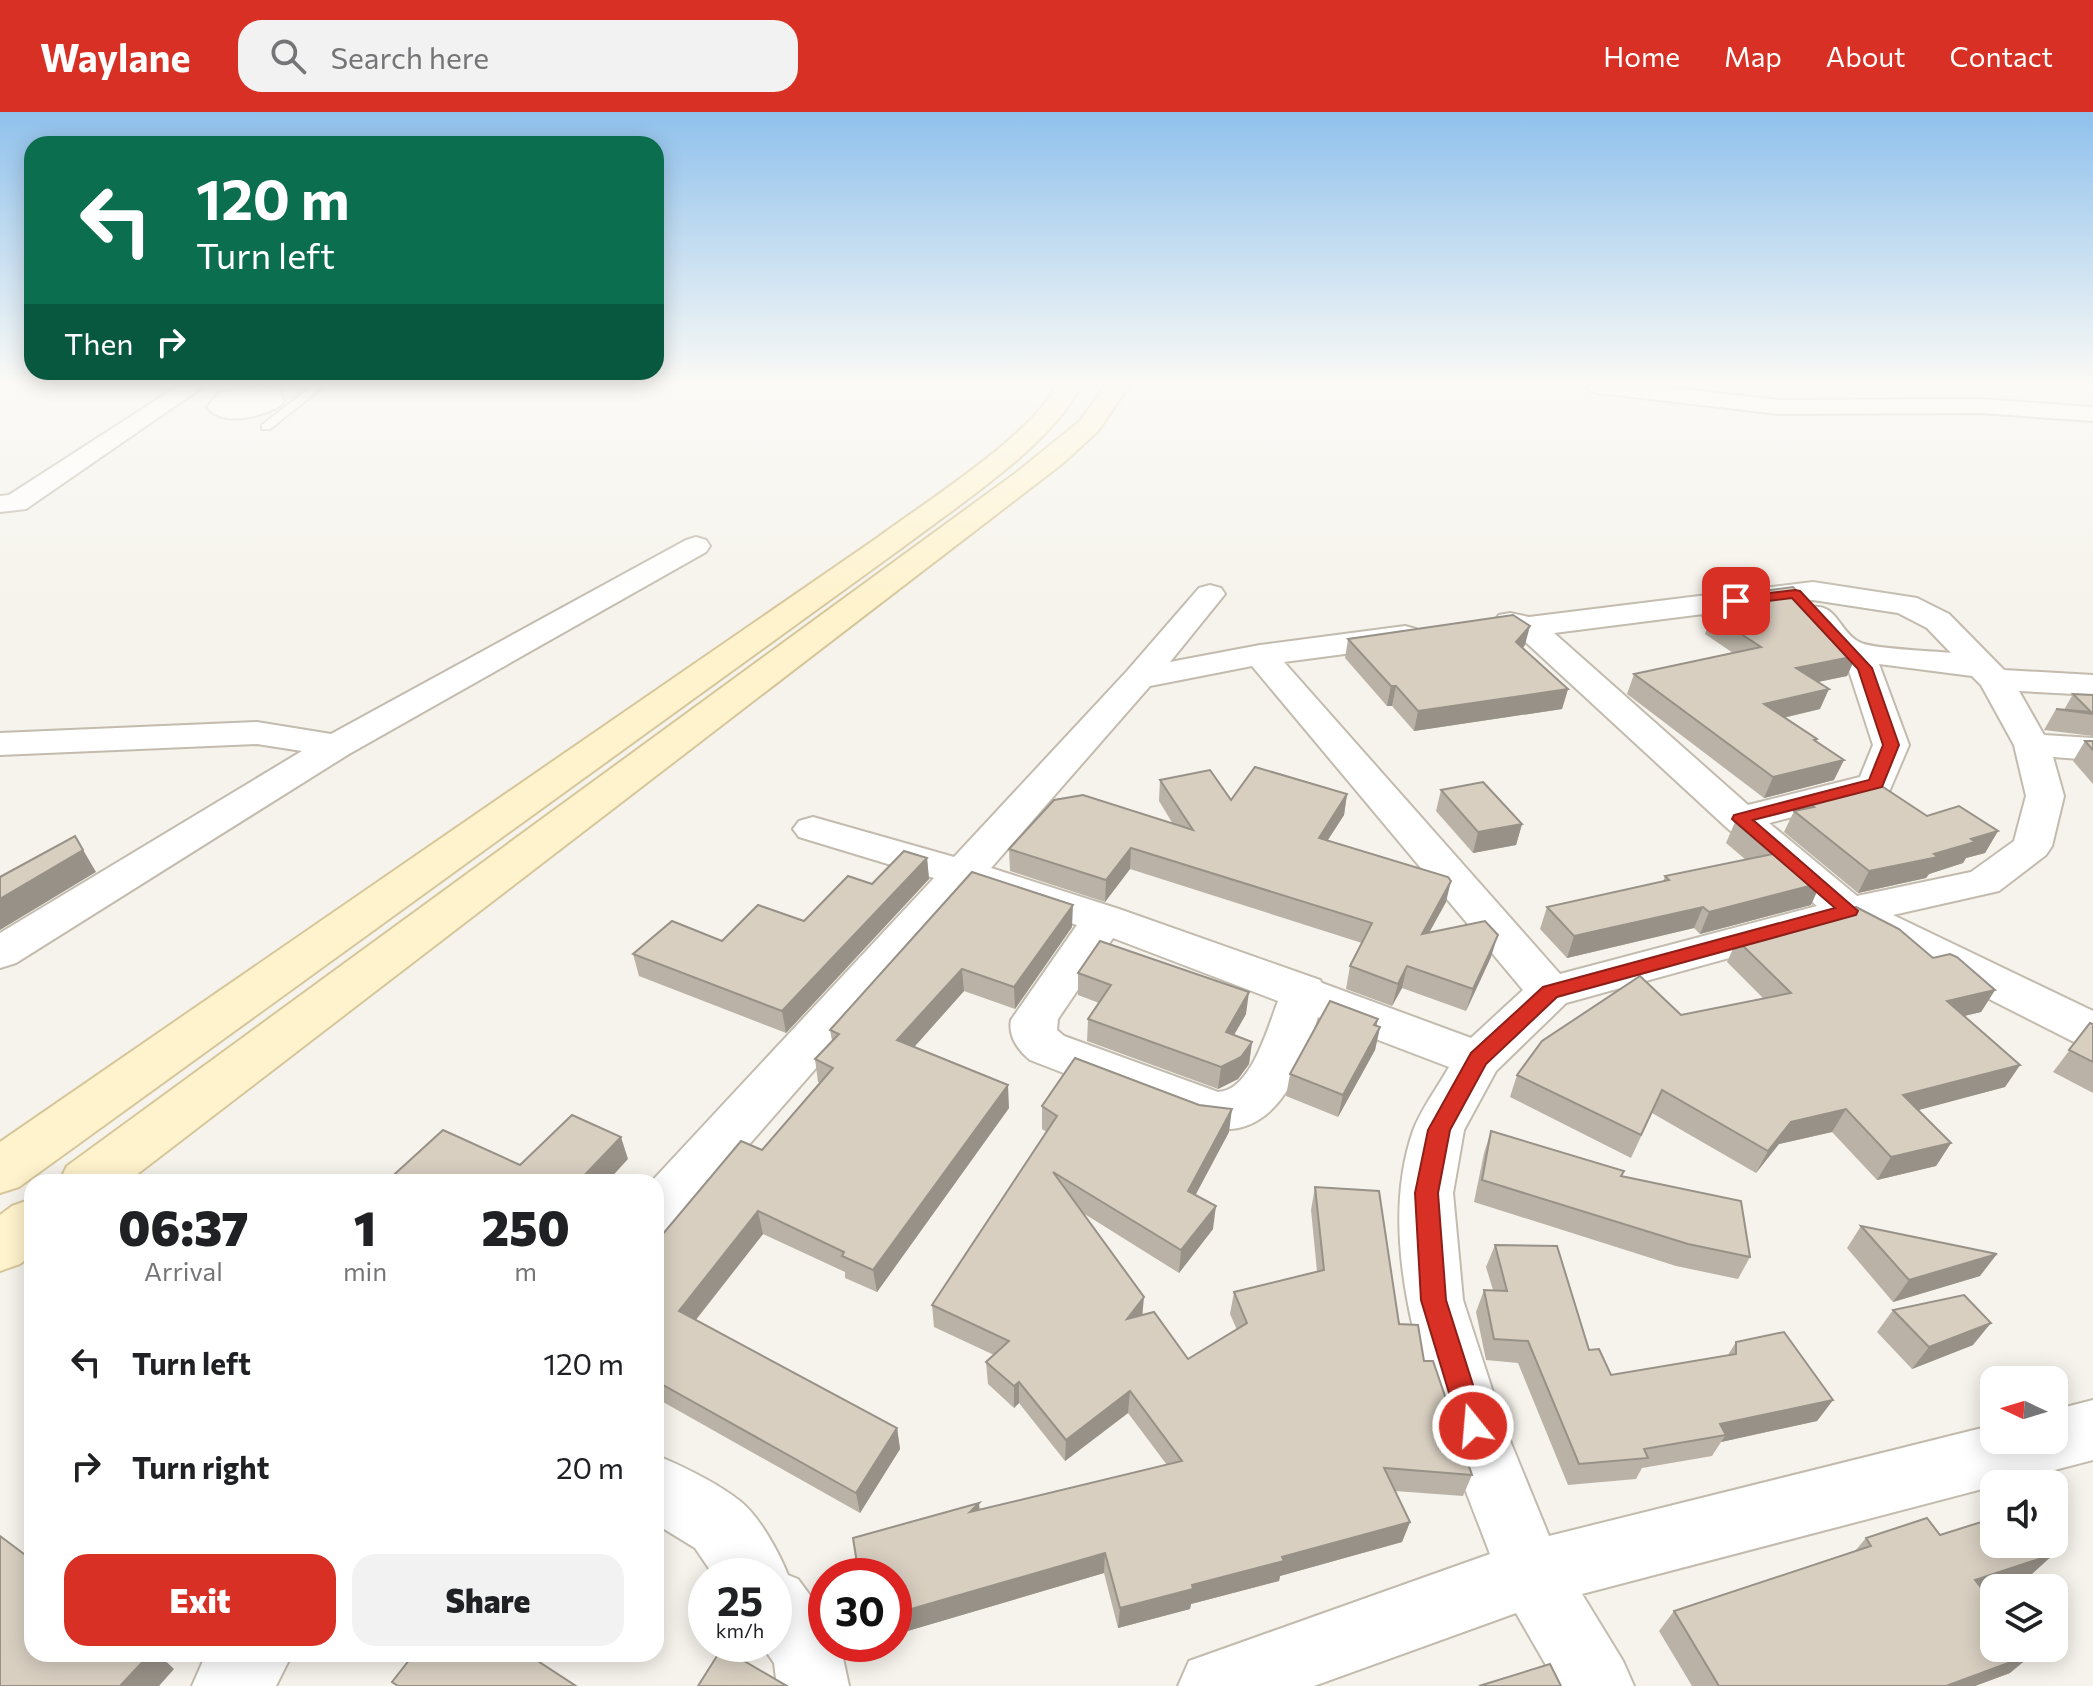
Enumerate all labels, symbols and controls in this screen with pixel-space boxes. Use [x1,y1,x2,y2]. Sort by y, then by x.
search box [238,20,798,92]
text: Waylane [40,33,190,80]
icon: search [266,34,310,78]
text: Search here [330,38,489,75]
text: Home [1603,39,1680,73]
text: Map [1724,39,1782,73]
text: About [1826,39,1906,73]
text: Contact [1950,39,2053,73]
text: 120 m [196,163,350,232]
icon: left [64,168,168,272]
text: Turn left [196,232,335,276]
icon: right [149,320,193,364]
text: Then [64,324,133,361]
pin [1702,567,1770,635]
icon: arrive [1714,579,1758,623]
text: 06:37 [118,1197,249,1256]
text: 1 [354,1197,376,1256]
text: 250 [481,1197,570,1256]
text: Arrival [144,1255,223,1286]
text: min [343,1255,387,1286]
text: m [514,1255,537,1286]
icon: left [64,1340,108,1384]
text: Turn left [132,1344,251,1381]
text: 120 m [543,1344,624,1381]
north arrow [1980,1366,2068,1454]
map controls [1980,1366,2068,1662]
position arrow [1431,1384,1515,1468]
icon: right [64,1444,108,1488]
text: Turn right [132,1448,269,1485]
text: 20 m [556,1448,624,1485]
button: sound [1980,1470,2068,1558]
button: Exit [64,1554,336,1646]
button: Share [352,1554,624,1646]
speed limit sign: 30 [808,1558,912,1662]
button: layers [1980,1574,2068,1662]
text: 25 [717,1575,763,1624]
text: km/h [716,1618,764,1642]

